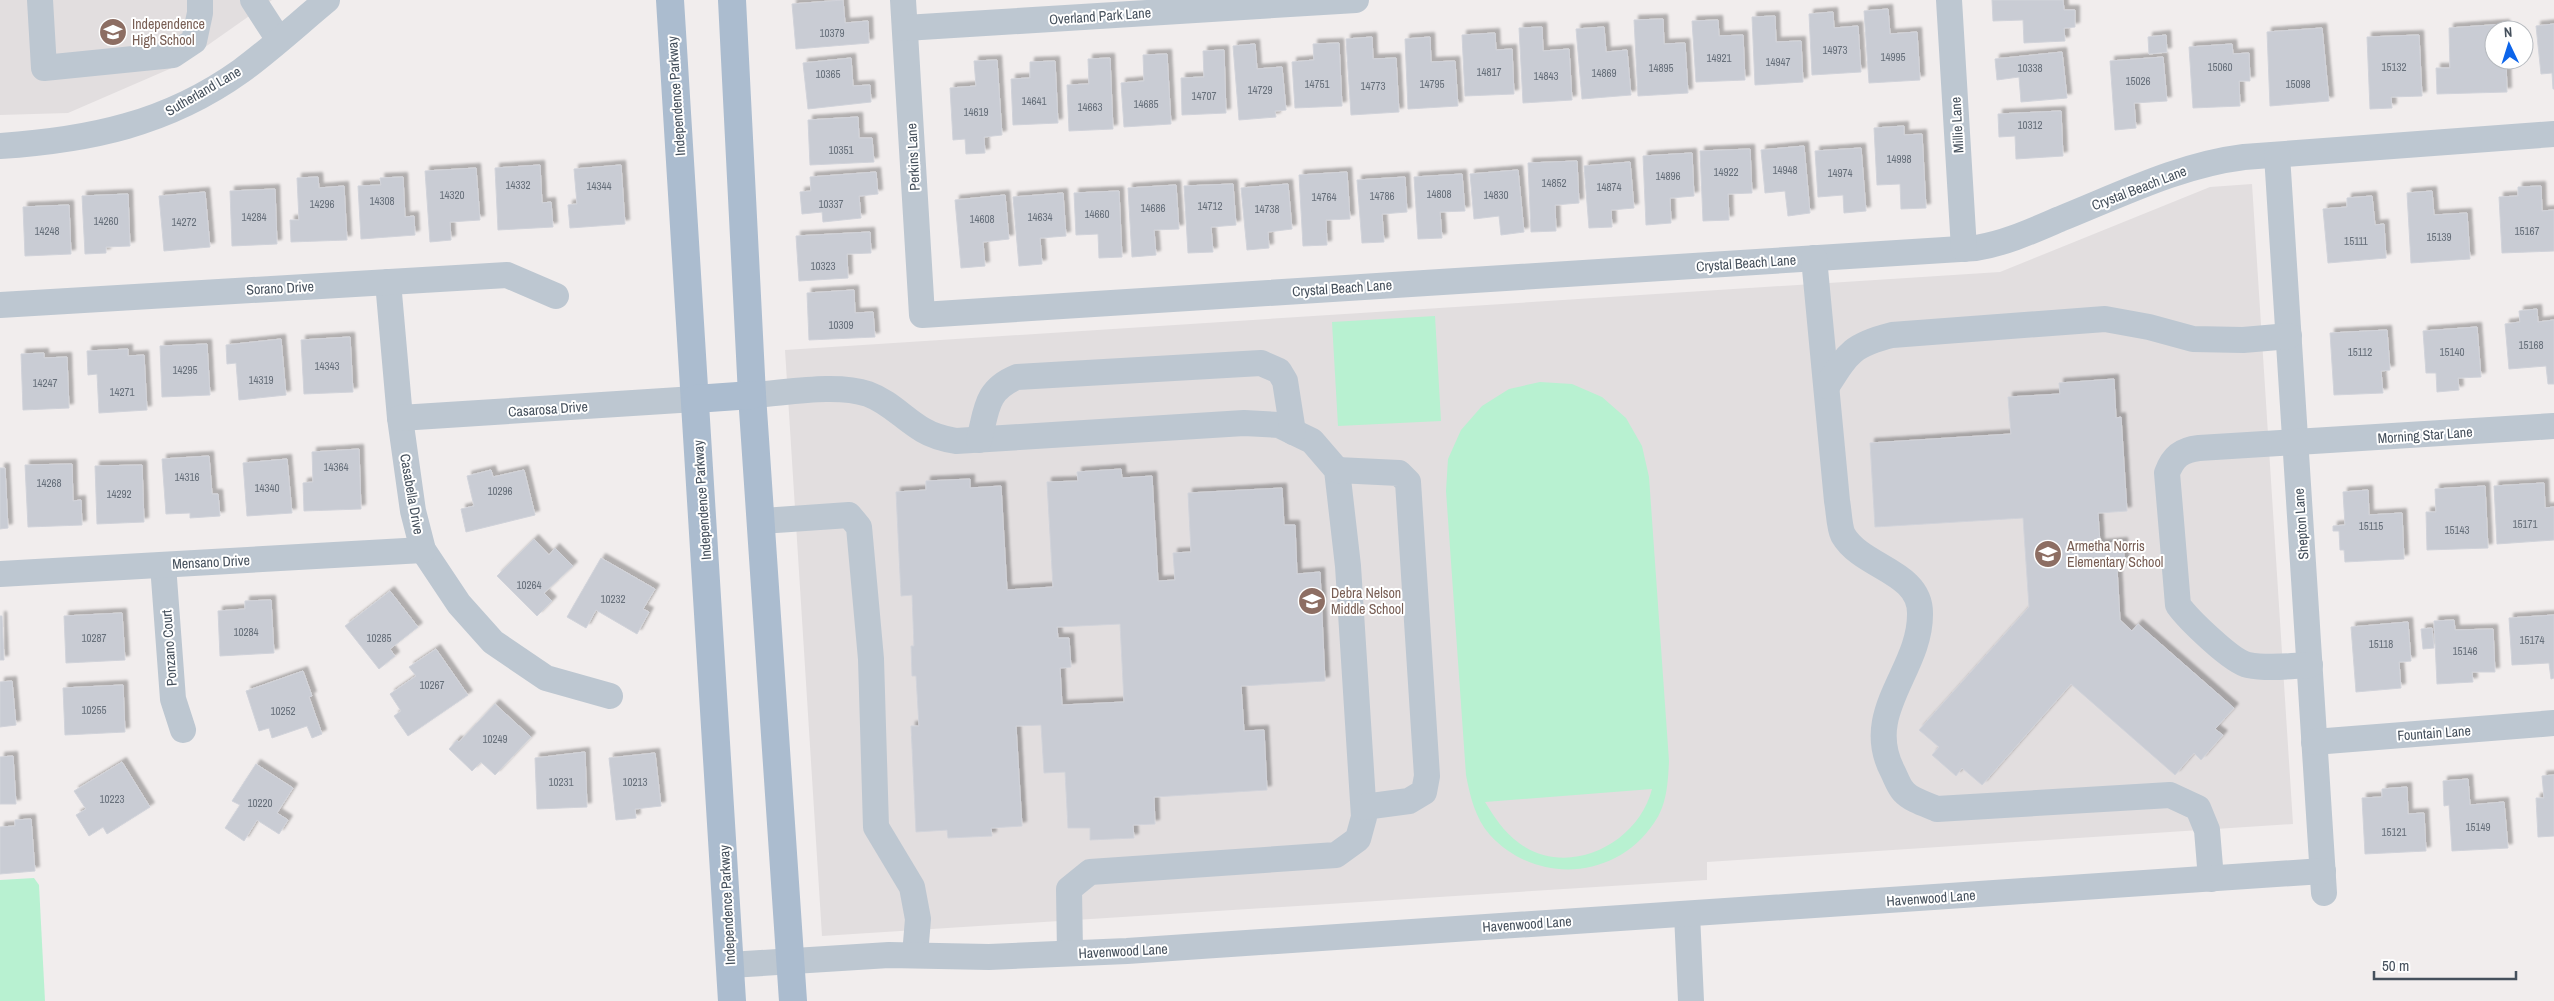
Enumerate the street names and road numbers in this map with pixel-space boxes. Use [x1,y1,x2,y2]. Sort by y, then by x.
street label: Overland Park Lane [1048,3,1152,29]
street label: Independence Parkway [663,35,689,156]
street label: Sutherland Lane [162,62,244,120]
street label: Millie Lane [1947,96,1967,154]
street label: Perkins Lane [902,123,924,191]
street label: Crystal Beach Lane [2089,162,2189,214]
street label: Crystal Beach Lane [1695,251,1797,275]
street label: Crystal Beach Lane [1291,276,1393,300]
street label: Sorano Drive [246,277,314,299]
street label: Casarosa Drive [508,397,588,421]
street label: Morning Star Lane [2377,423,2473,447]
street label: Independence Parkway [689,439,715,560]
street label: Casabella Drive [396,452,428,536]
street label: Shepton Lane [2290,488,2312,560]
street label: Mensano Drive [172,551,250,573]
street label: Ponzano Court [157,609,181,687]
street label: Fountain Lane [2397,721,2471,745]
street label: Independence Parkway [715,844,739,965]
street label: Havenwood Lane [1886,886,1976,910]
street label: Havenwood Lane [1482,912,1572,936]
street label: Havenwood Lane [1078,940,1168,962]

